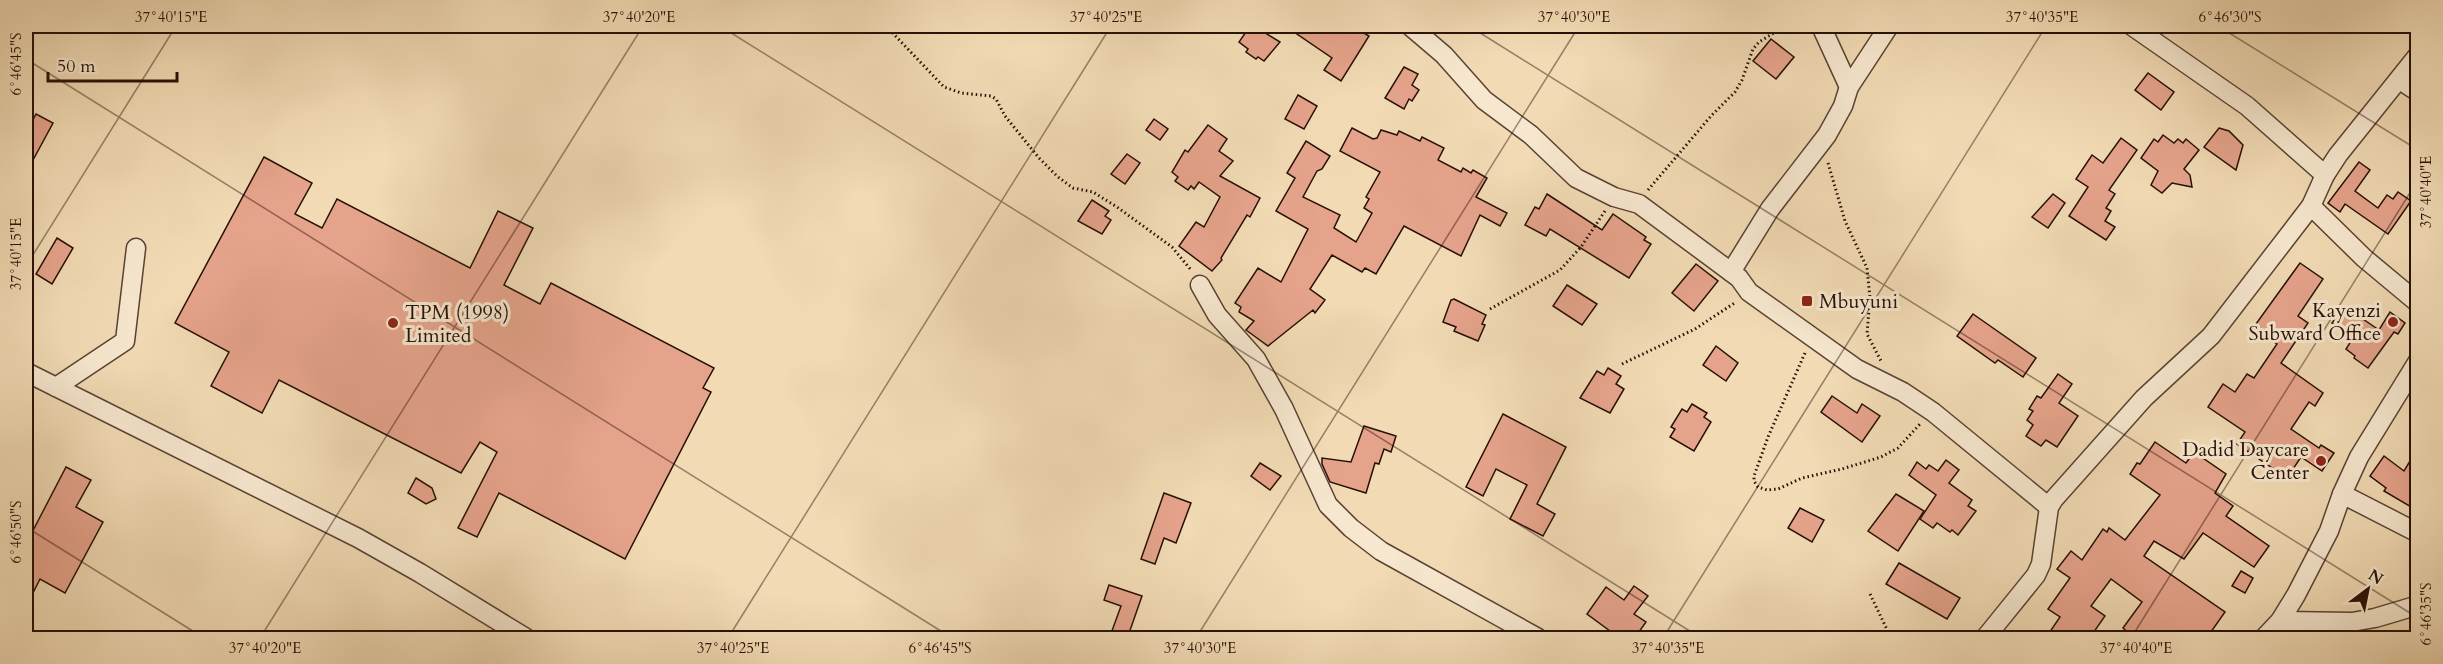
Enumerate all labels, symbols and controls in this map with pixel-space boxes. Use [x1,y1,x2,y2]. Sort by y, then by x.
text: 37°40'15"E [135,7,207,27]
text: 37°40'20"E [603,7,675,27]
text: 37°40'25"E [1070,7,1142,27]
text: 37°40'30"E [1538,7,1610,27]
text: 37°40'35"E [2006,7,2078,27]
text: 6°46'30"S [2198,7,2262,27]
text: 6°46'45"S [6,32,26,96]
scale bar [48,45,177,83]
text: 50 m [57,54,96,79]
text: 37°40'40"E [2416,156,2436,228]
text: 37°40'15"E [6,218,26,290]
place label: Mbuyuni [1819,288,1898,315]
marker: Mbuyuni [1800,294,1814,308]
place label: Kayenzi Subward Office [2249,297,2381,347]
place label: TPM (1998) Limited [405,299,509,349]
marker: Kayenzi Subward Office [2386,315,2400,329]
marker: TPM (1998) Limited [386,316,400,330]
place label: Dadid Daycare Center [2182,436,2310,486]
marker: Dadid Daycare Center [2314,454,2328,468]
text: 6°46'50"S [6,500,26,564]
north arrow [2338,559,2398,619]
text: N [2364,564,2387,590]
text: 6°46'35"S [2416,582,2436,646]
text: 37°40'20"E [229,638,301,658]
text: 37°40'25"E [697,638,769,658]
text: 6°46'45"S [908,638,972,658]
text: 37°40'30"E [1164,638,1236,658]
text: 37°40'35"E [1632,638,1704,658]
text: 37°40'40"E [2100,638,2172,658]

